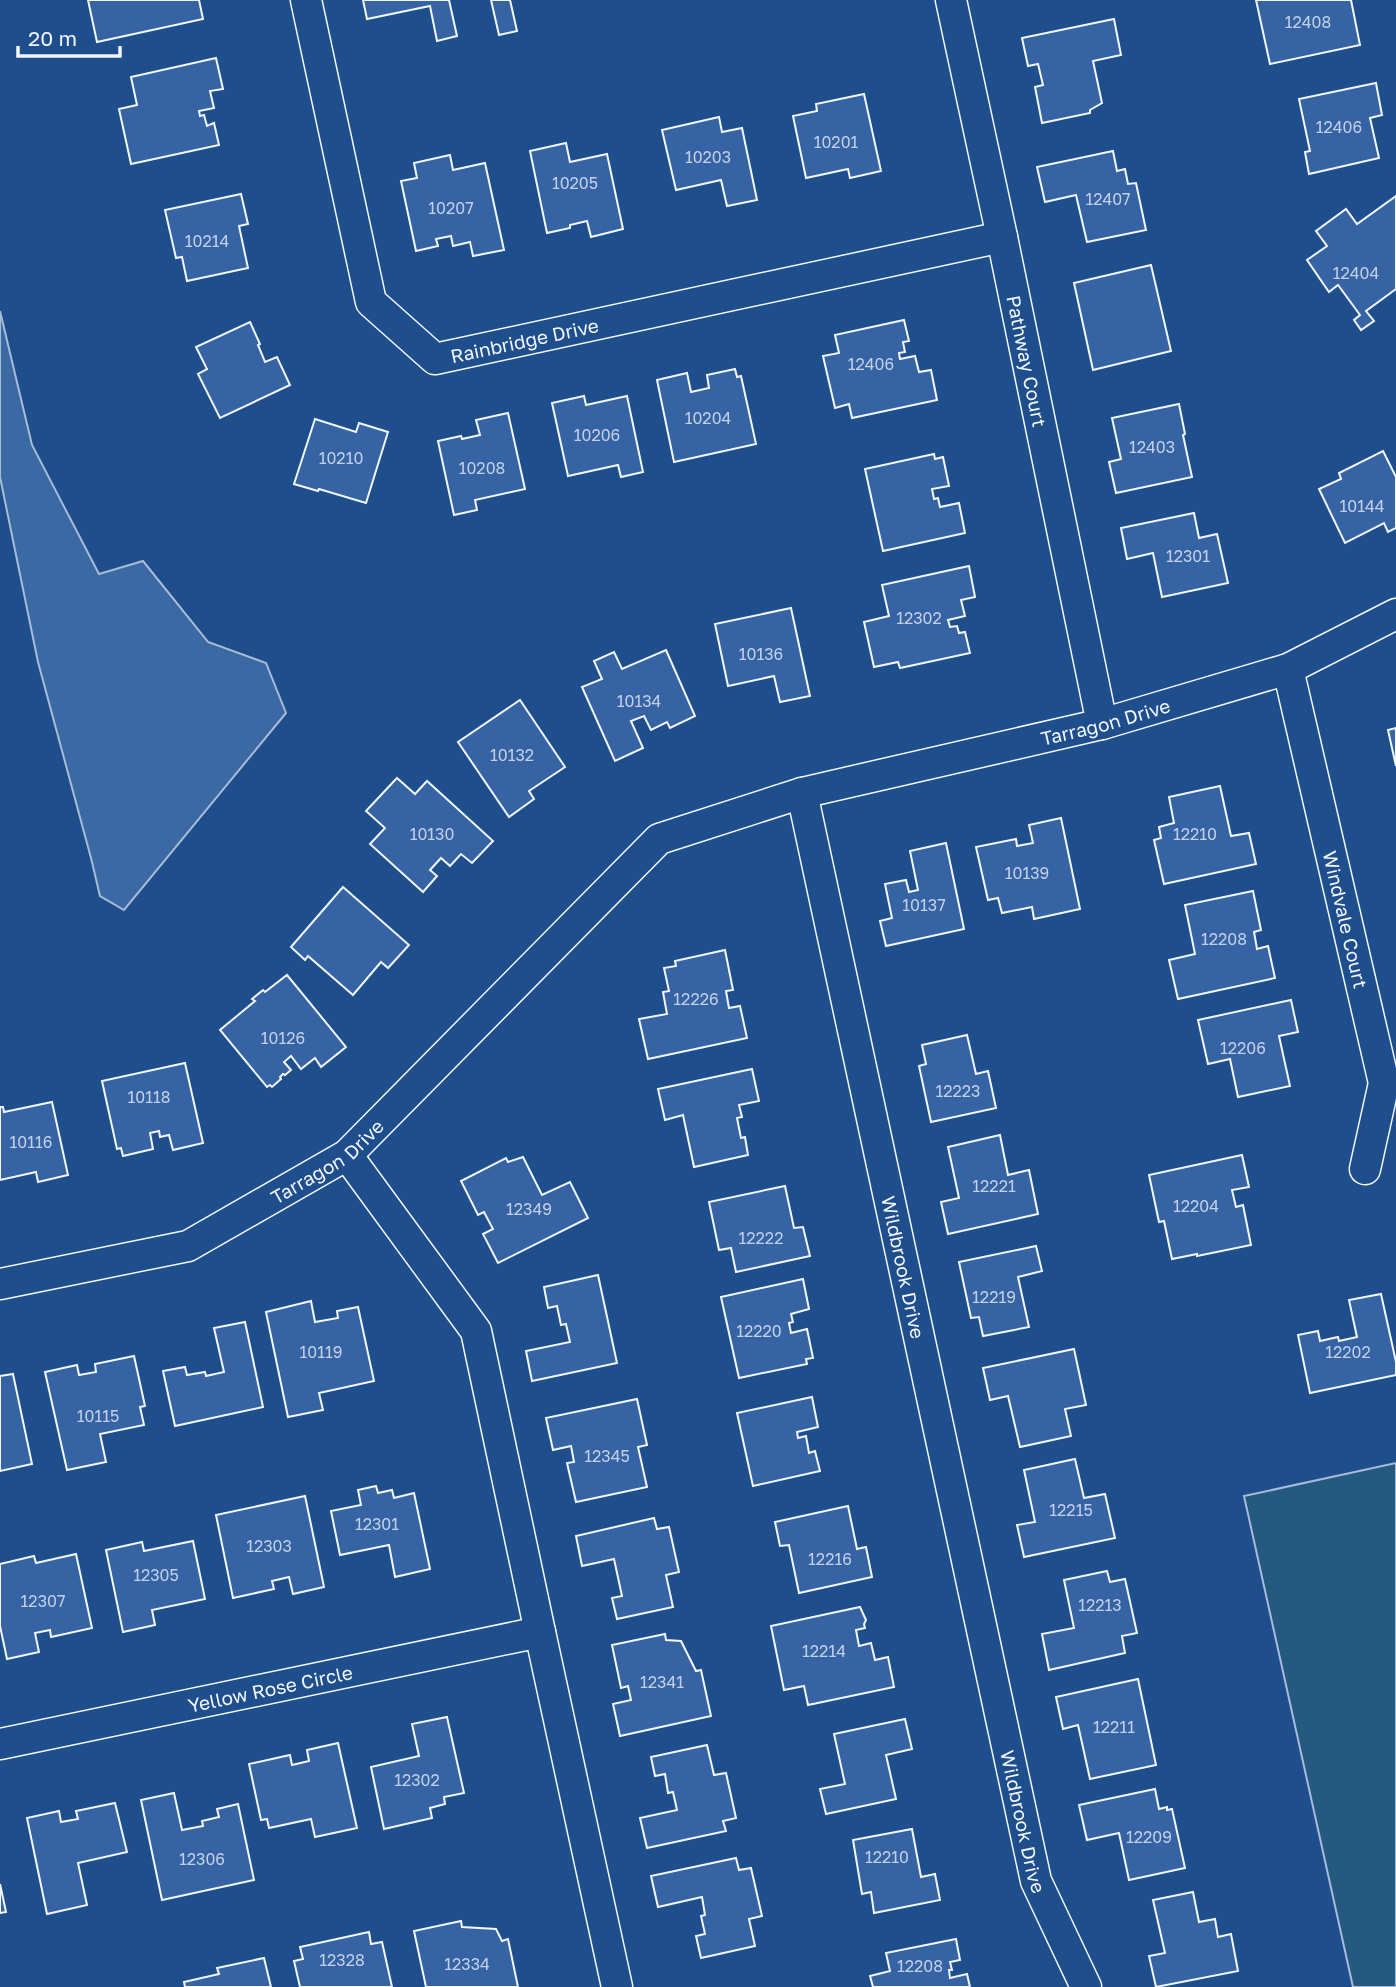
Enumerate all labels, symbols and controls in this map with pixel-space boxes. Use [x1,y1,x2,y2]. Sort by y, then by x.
house number: 12408 [1285,12,1331,32]
scale bar [18,14,119,58]
text: 20 m [28,25,77,51]
house number: 12406 [1316,117,1362,137]
house number: 10201 [814,132,859,152]
house number: 10203 [685,147,731,167]
house number: 10205 [552,173,598,193]
house number: 12407 [1085,189,1131,209]
house number: 10207 [428,198,474,218]
house number: 10214 [185,231,229,251]
house number: 12404 [1333,263,1379,283]
street label: Pathway Court [1003,293,1052,429]
street label: Rainbridge Drive [448,313,600,367]
house number: 12406 [848,354,894,374]
house number: 10204 [685,408,731,428]
house number: 10206 [574,425,620,445]
house number: 12403 [1129,437,1175,457]
house number: 10210 [319,448,363,468]
house number: 10208 [459,458,505,478]
house number: 10144 [1340,496,1384,516]
house number: 12301 [1166,546,1210,566]
house number: 12302 [896,608,942,628]
house number: 10136 [739,644,783,664]
house number: 10134 [617,691,661,711]
street label: Tarragon Drive [1038,693,1173,749]
house number: 10132 [490,745,534,765]
house number: 10130 [410,824,454,844]
house number: 12210 [1173,824,1217,844]
street label: Windvale Court [1319,848,1373,990]
house number: 10139 [1005,863,1049,883]
house number: 10137 [902,895,946,915]
house number: 12208 [1201,929,1247,949]
house number: 12226 [673,989,719,1009]
house number: 10126 [261,1028,305,1048]
house number: 12206 [1220,1038,1266,1058]
house number: 12223 [936,1081,980,1101]
house number: 10118 [128,1087,170,1107]
street label: Tarragon Drive [266,1114,388,1208]
house number: 10116 [10,1132,52,1152]
house number: 12221 [972,1176,1016,1196]
street label: Wildbrook Drive [877,1194,930,1341]
house number: 12204 [1173,1196,1219,1216]
house number: 12349 [506,1199,552,1219]
house number: 12222 [739,1228,783,1248]
house number: 12219 [972,1287,1016,1307]
house number: 12220 [736,1321,782,1341]
house number: 10119 [300,1342,342,1362]
house number: 12202 [1325,1342,1371,1362]
house number: 10115 [77,1406,119,1426]
house number: 12345 [584,1446,630,1466]
house number: 12215 [1049,1500,1093,1520]
house number: 12301 [355,1514,399,1534]
house number: 12303 [246,1536,292,1556]
house number: 12216 [808,1549,852,1569]
house number: 12305 [133,1565,179,1585]
house number: 12307 [21,1591,65,1611]
house number: 12213 [1078,1595,1122,1615]
house number: 12214 [802,1641,846,1661]
street label: Yellow Rose Circle [186,1660,355,1716]
house number: 12341 [640,1672,684,1692]
house number: 12211 [1093,1717,1135,1737]
street label: Wildbrook Drive [997,1748,1051,1897]
house number: 12302 [394,1770,440,1790]
house number: 12209 [1126,1827,1172,1847]
house number: 12210 [865,1847,909,1867]
house number: 12306 [179,1849,225,1869]
house number: 12328 [319,1950,365,1970]
house number: 12334 [444,1954,490,1974]
house number: 12208 [897,1956,943,1976]

